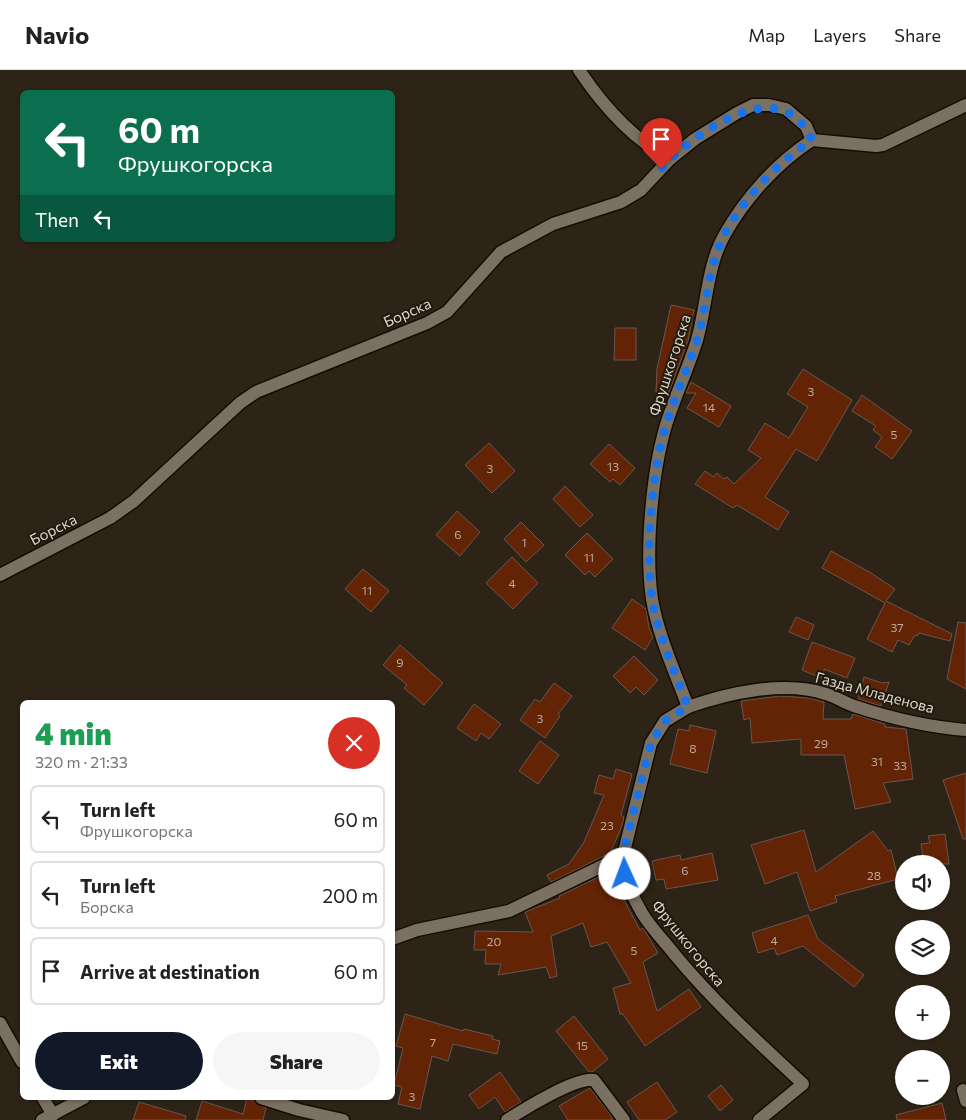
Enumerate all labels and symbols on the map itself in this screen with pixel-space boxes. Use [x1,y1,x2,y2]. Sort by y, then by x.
pin [640,118,682,169]
street label: Борска [380,294,434,330]
street label: Фрушкогорска [644,312,694,418]
house number: 3 [808,384,815,398]
house number: 14 [703,400,715,414]
house number: 5 [891,427,898,441]
house number: 13 [607,459,619,473]
house number: 3 [487,461,494,475]
street label: Борска [26,510,80,548]
house number: 6 [454,527,462,541]
house number: 1 [521,535,527,549]
house number: 11 [584,550,594,564]
house number: 4 [508,576,516,590]
house number: 11 [362,583,372,597]
house number: 37 [890,620,904,634]
house number: 9 [396,655,404,669]
street label: Газда Младенова [814,667,936,717]
house number: 3 [537,711,544,725]
house number: 29 [814,736,828,750]
house number: 8 [689,741,697,755]
house number: 31 [871,754,883,768]
house number: 33 [893,758,907,772]
house number: 23 [600,818,614,832]
position arrow [598,847,650,899]
house number: 6 [681,863,689,877]
house number: 28 [867,868,881,882]
street label: Фрушкогорска [649,896,729,990]
house number: 4 [770,933,778,947]
house number: 20 [487,934,501,948]
house number: 5 [631,943,638,957]
house number: 7 [430,1035,436,1049]
house number: 15 [576,1038,588,1052]
house number: 3 [409,1089,416,1103]

